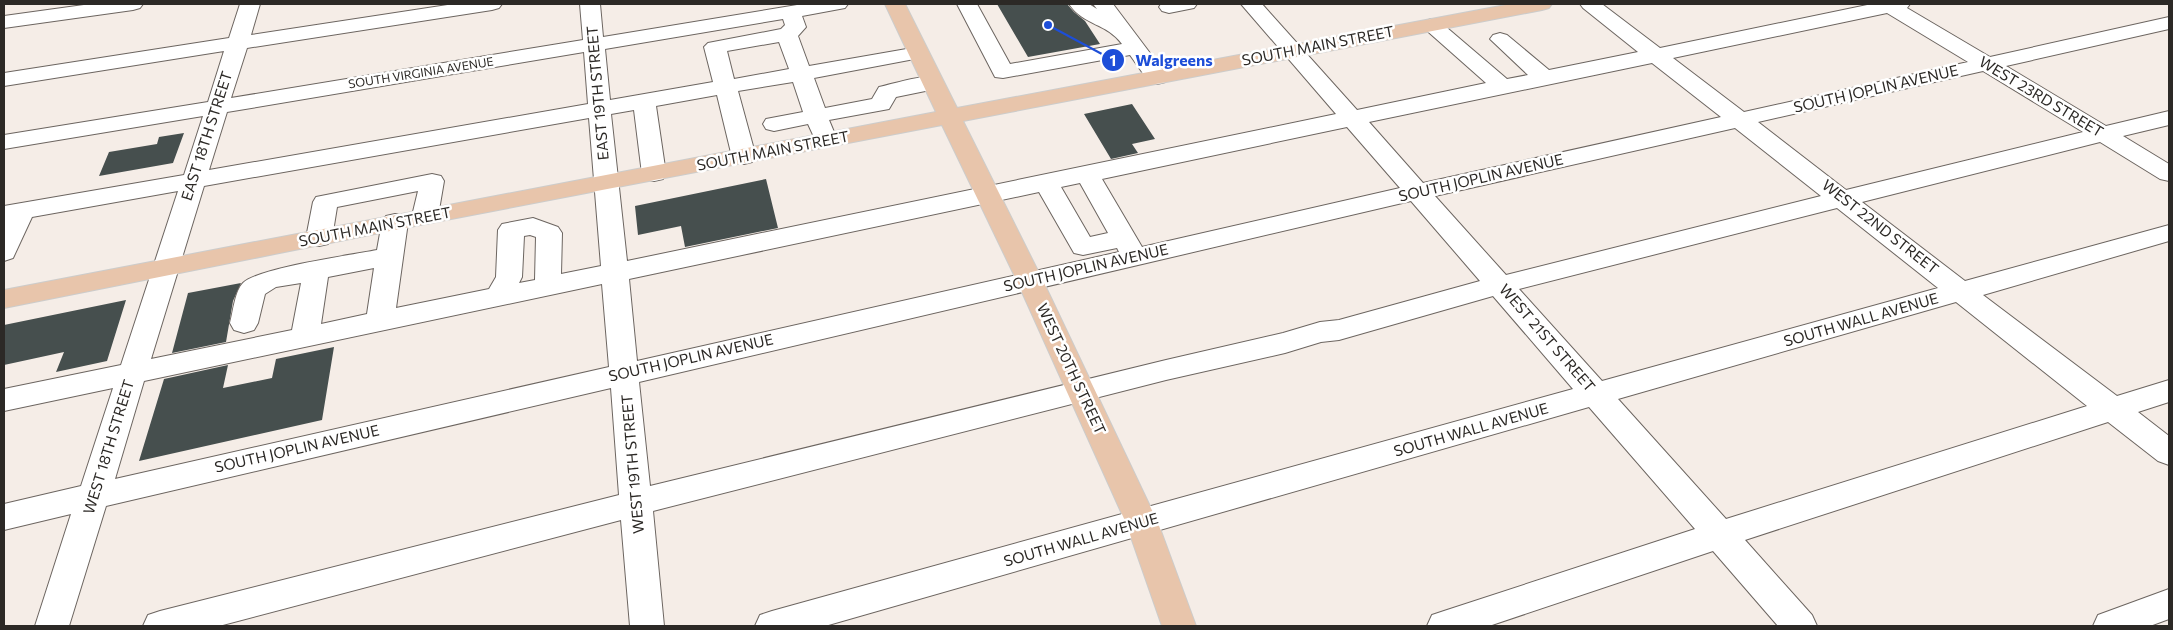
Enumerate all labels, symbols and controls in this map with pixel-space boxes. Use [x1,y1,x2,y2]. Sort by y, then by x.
street label: SOUTH MAIN STREET [1240,21,1396,69]
street label: EAST 19TH STREET [582,25,612,161]
callout: Walgreens [1100,45,1222,76]
text: Walgreens [1135,50,1213,69]
text: 1 [1110,51,1116,69]
street label: WEST 23RD STREET [1976,52,2107,141]
street label: SOUTH VIRGINIA AVENUE [347,54,494,90]
street label: SOUTH JOPLIN AVENUE [1792,60,1960,116]
street label: EAST 18TH STREET [177,68,236,203]
street label: SOUTH MAIN STREET [695,126,851,174]
street label: SOUTH JOPLIN AVENUE [1397,149,1565,205]
street label: WEST 22ND STREET [1819,175,1943,278]
street label: SOUTH MAIN STREET [297,202,453,250]
street label: SOUTH JOPLIN AVENUE [1002,239,1170,295]
street label: WEST 21ST STREET [1496,280,1600,395]
street label: SOUTH WALL AVENUE [1781,288,1940,350]
street label: WEST 20TH STREET [1034,300,1110,437]
street label: SOUTH JOPLIN AVENUE [607,329,775,385]
street label: WEST 18TH STREET [79,377,137,516]
street label: WEST 19TH STREET [617,393,647,534]
street label: SOUTH WALL AVENUE [1391,398,1550,460]
street label: SOUTH JOPLIN AVENUE [213,420,381,476]
street label: SOUTH WALL AVENUE [1001,508,1160,570]

